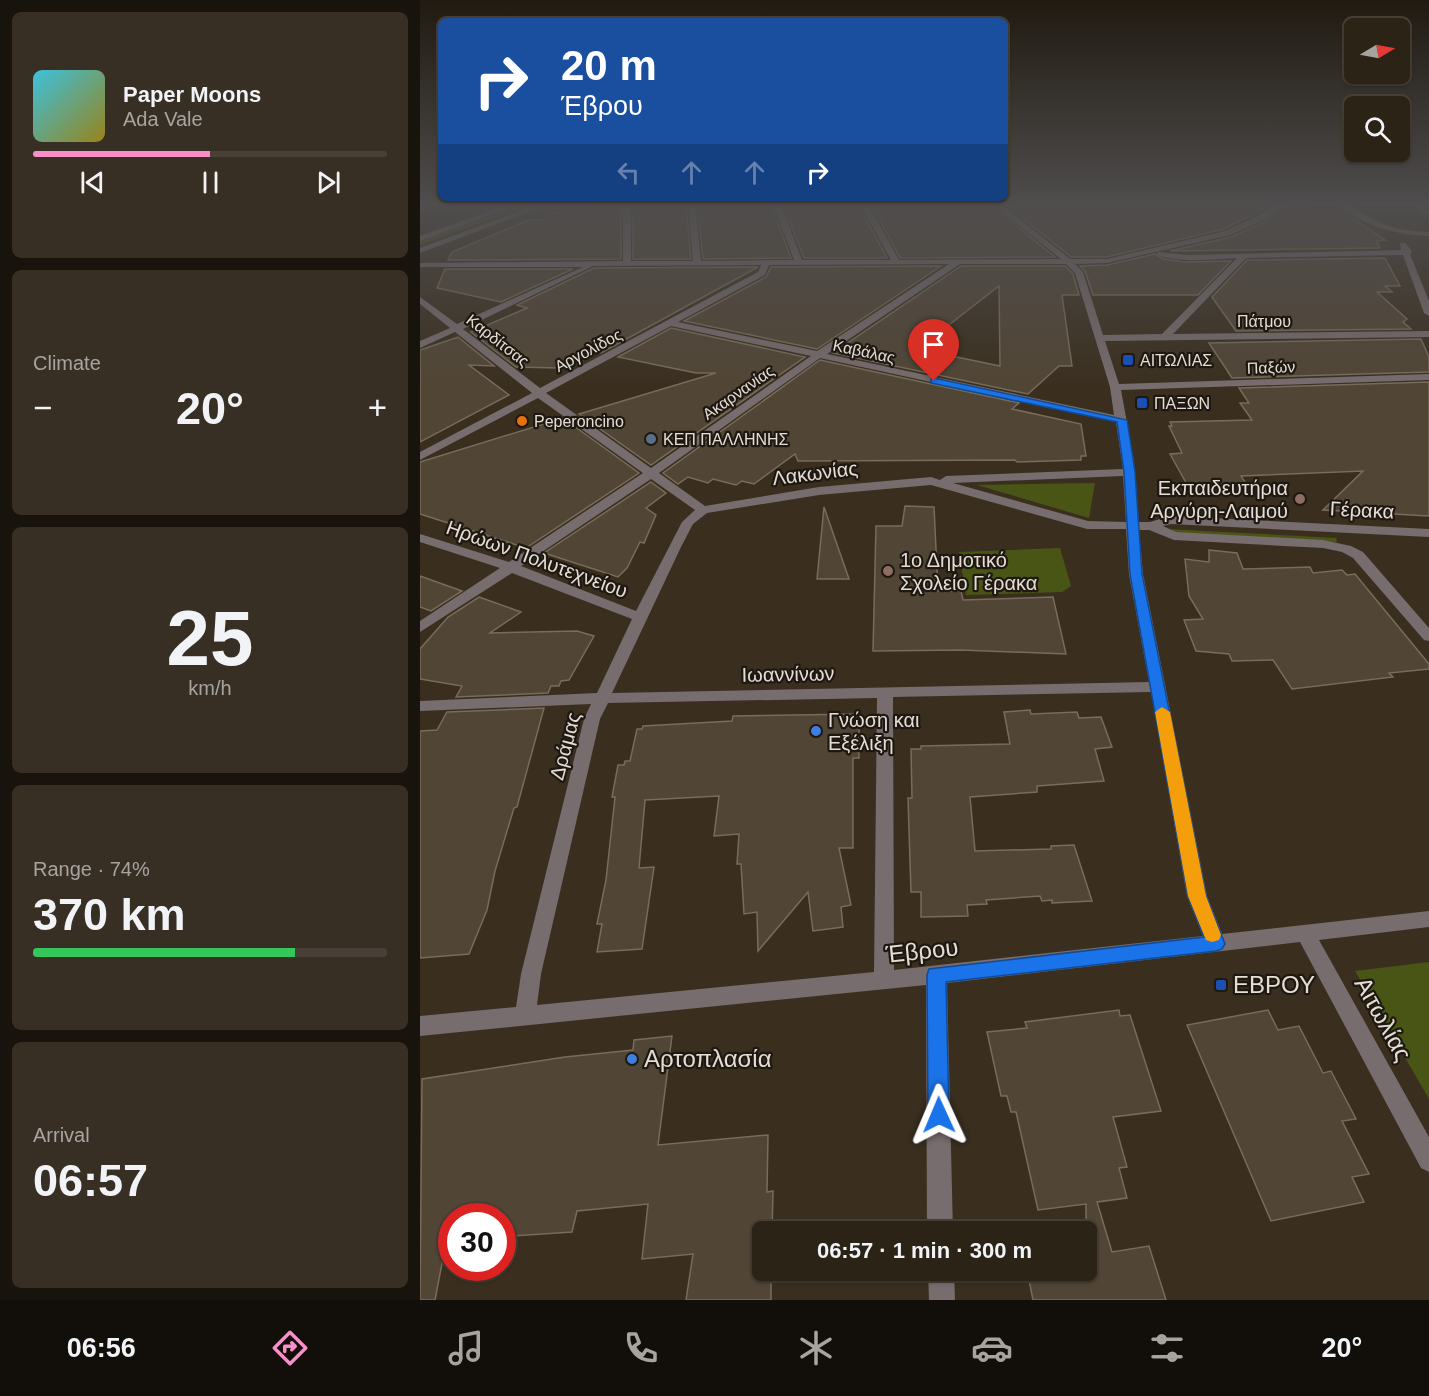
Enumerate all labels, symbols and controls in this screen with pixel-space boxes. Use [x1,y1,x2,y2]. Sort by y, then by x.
north arrow [1344,18,1410,84]
map controls [1344,18,1410,162]
icon: right [462,42,540,120]
text: 20 m [561,42,657,89]
text: Paper Moons [123,82,261,107]
text: Έβρου [561,91,643,121]
button: search [1344,96,1410,162]
text: Ada Vale [123,108,203,130]
icon: left [612,156,645,189]
icon: ahead [675,156,708,189]
icon: ahead [738,156,771,189]
icon: right [801,156,834,189]
icon: previous [76,166,109,199]
icon: pause [194,166,227,199]
icon: next [312,166,345,199]
street label: Καρδίτσας [463,311,532,370]
street label: Πάτμου [1237,313,1291,330]
pin [908,319,959,381]
street label: Αργολίδος [552,326,625,375]
icon: arrive [917,328,950,361]
street label: Καβάλας [831,337,897,366]
text: Climate [33,352,101,374]
place label: ΑΙΤΩΛΙΑΣ [1140,352,1212,369]
marker: ΑΙΤΩΛΙΑΣ [1121,353,1135,367]
street label: Παξών [1247,358,1296,378]
street label: Ακαρνανίας [700,362,777,423]
text: 20° [176,383,244,434]
text: − [33,389,52,426]
text: + [368,389,387,426]
place label: ΠΑΞΩΝ [1154,395,1210,412]
marker: ΠΑΞΩΝ [1135,396,1149,410]
place label: Peperoncino [534,413,624,430]
marker: Peperoncino [515,414,529,428]
place label: ΚΕΠ ΠΑΛΛΗΝΗΣ [663,431,789,448]
marker: ΚΕΠ ΠΑΛΛΗΝΗΣ [644,432,658,446]
street label: Λακωνίας [771,457,859,489]
place label: Εκπαιδευτήρια Αργύρη-Λαιμού [1150,477,1288,522]
marker: Εκπαιδευτήρια Αργύρη-Λαιμού [1293,492,1307,506]
street label: Γέρακα [1329,497,1395,523]
street label: Ηρώων Πολυτεχνείου [443,516,631,602]
place label: 1ο Δημοτικό Σχολείο Γέρακα [900,549,1037,594]
marker: 1ο Δημοτικό Σχολείο Γέρακα [881,564,895,578]
text: 25 [167,594,253,682]
street label: Ιωαννίνων [741,662,835,686]
text: km/h [188,677,232,699]
street label: Δράμας [545,709,585,782]
place label: Γνώση και Εξέλιξη [828,709,919,754]
marker: Γνώση και Εξέλιξη [809,724,823,738]
text: Range · 74% [33,858,150,880]
text: 370 km [33,889,186,940]
street label: Έβρου [883,933,960,968]
place label: ΕΒΡΟΥ [1233,971,1315,998]
street label: Αιτωλίας [1349,972,1417,1065]
marker: ΕΒΡΟΥ [1214,978,1228,992]
place label: Αρτοπλασία [644,1045,772,1072]
marker: Αρτοπλασία [625,1052,639,1066]
position arrow [907,1083,971,1147]
text: Arrival [33,1124,90,1146]
text: 06:57 [33,1155,148,1206]
speed limit sign: 30 [438,1203,516,1281]
text: 06:57 · 1 min · 300 m [817,1238,1032,1263]
icon: directions [269,1327,311,1369]
icon: music [445,1327,487,1369]
icon: phone [620,1327,662,1369]
icon: climate [795,1327,837,1369]
icon: car [971,1327,1013,1369]
icon: filters [1146,1327,1188,1369]
text: 06:56 [67,1333,136,1363]
text: 20° [1321,1333,1362,1363]

